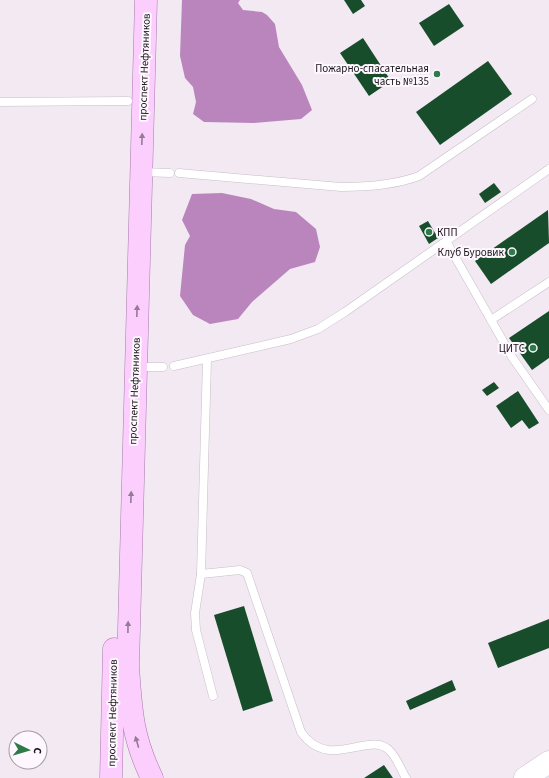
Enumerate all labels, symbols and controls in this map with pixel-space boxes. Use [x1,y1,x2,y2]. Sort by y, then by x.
street label: проспект Нефтяников [135,13,154,121]
place label: Пожарно-спасательная часть №135 [315,61,429,89]
marker: Пожарно-спасательная часть №135 [432,69,442,79]
one-way arrow [138,133,145,145]
place label: КПП [437,225,458,240]
marker: КПП [424,227,434,237]
place label: Клуб Буровик [438,245,505,260]
marker: Клуб Буровик [507,247,517,257]
one-way arrow [133,305,140,317]
street label: проспект Нефтяников [125,337,144,445]
place label: ЦИТС [499,341,525,356]
marker: ЦИТС [528,343,538,353]
one-way arrow [128,490,134,503]
one-way arrow [125,620,131,633]
street label: проспект Нефтяников [104,659,121,767]
north arrow [8,730,48,770]
one-way arrow [134,736,140,748]
text: С [30,747,45,755]

